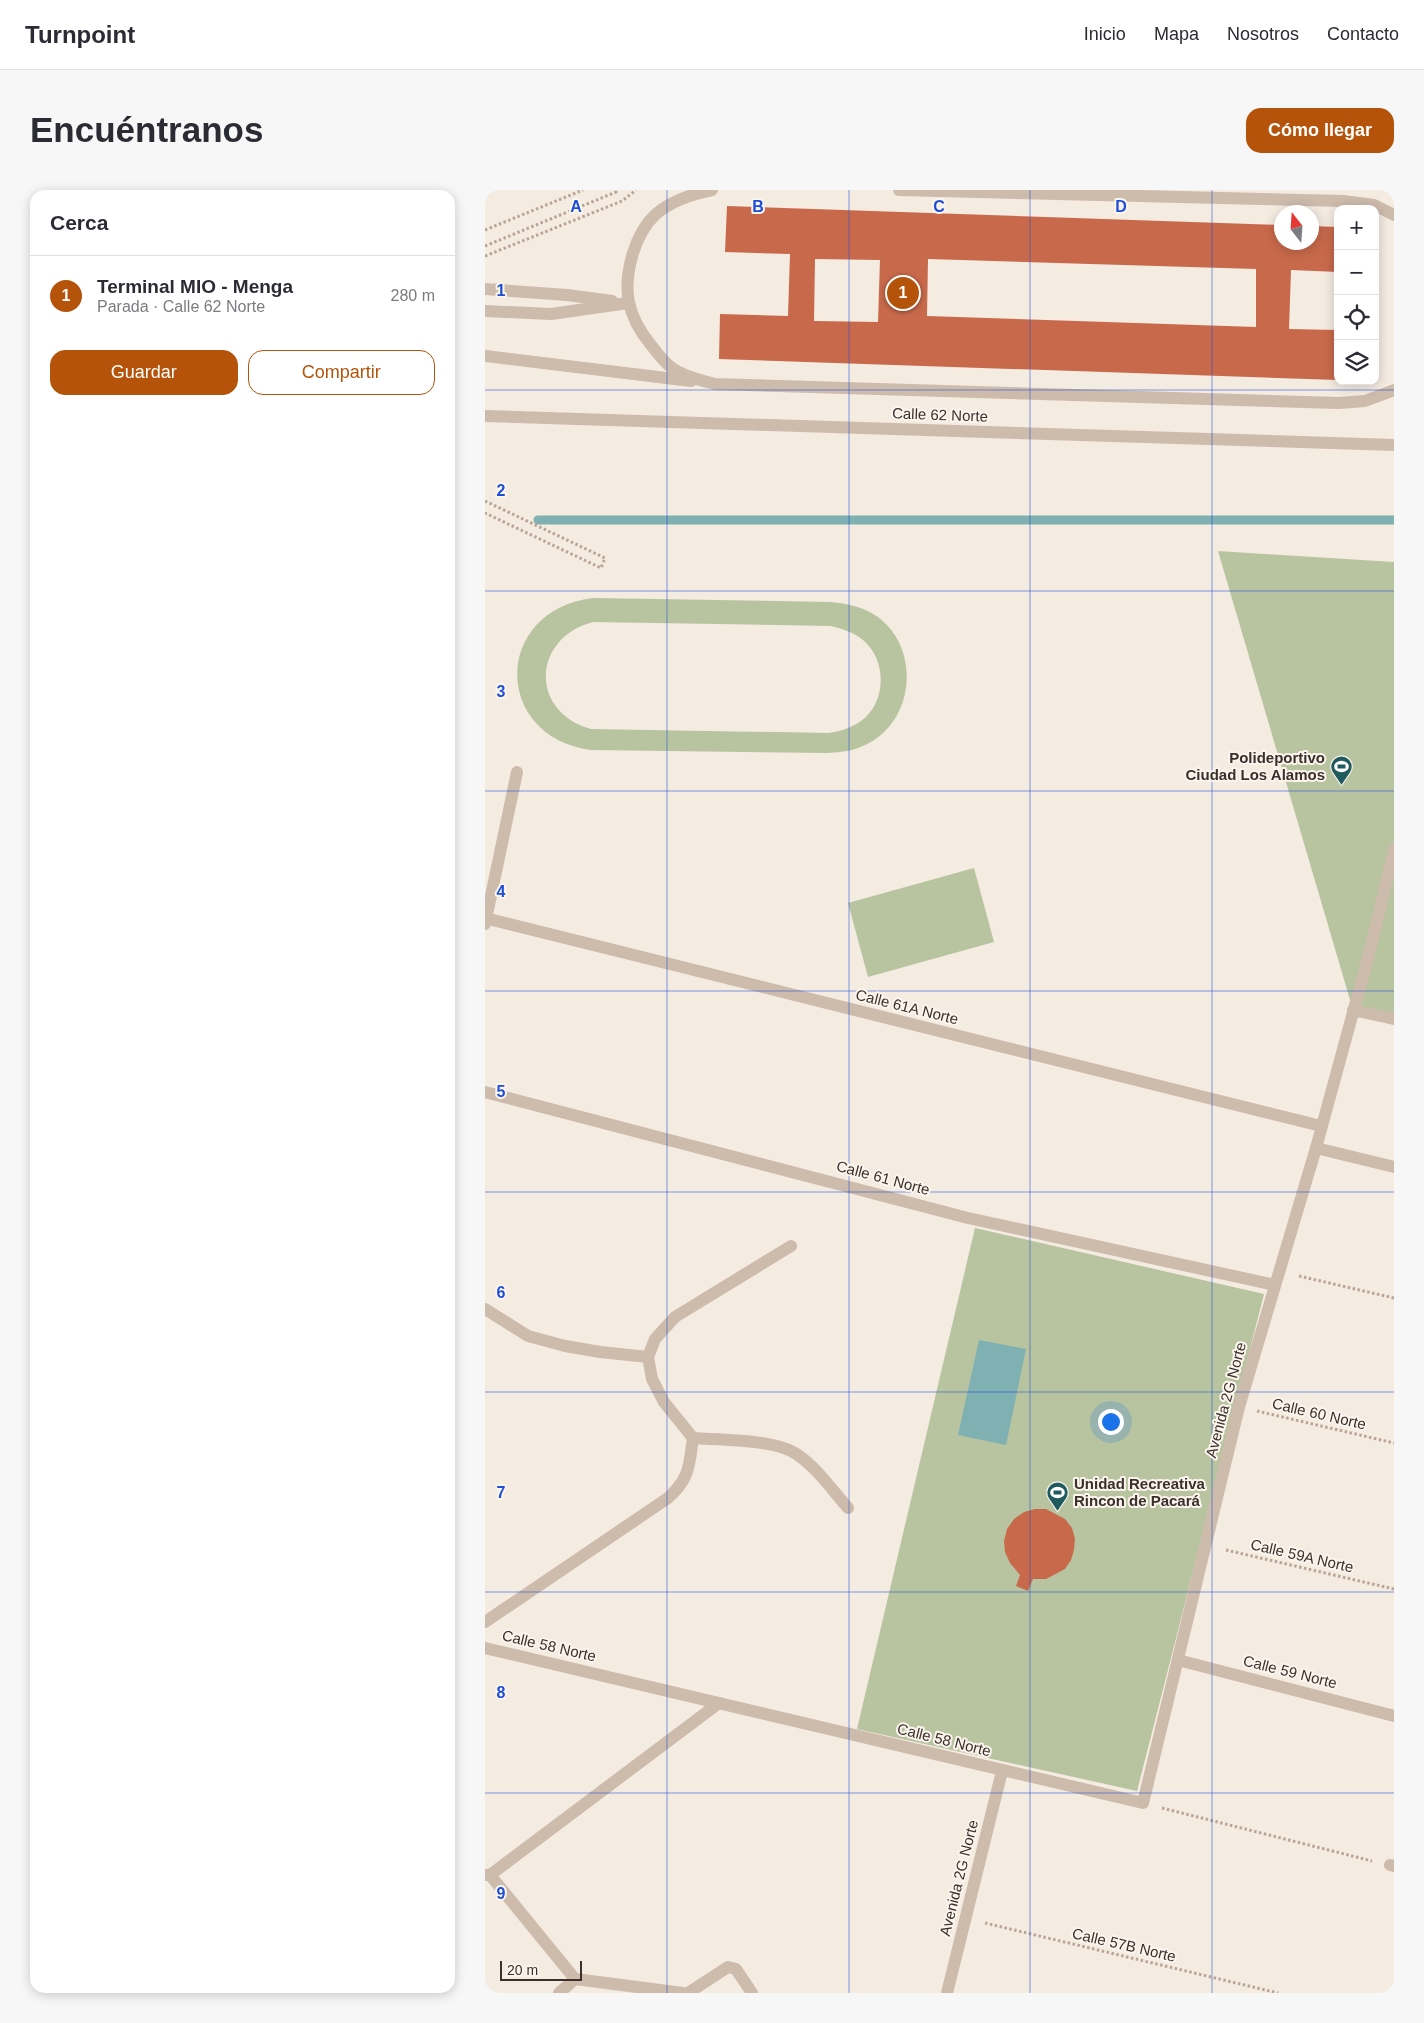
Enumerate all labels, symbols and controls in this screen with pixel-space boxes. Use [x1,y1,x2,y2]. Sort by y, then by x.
text: Turnpoint [25,21,135,48]
text: Inicio [1084,24,1126,44]
text: Mapa [1154,24,1199,44]
text: Nosotros [1227,24,1299,44]
text: Contacto [1327,24,1399,44]
button: Cómo llegar [1246,108,1394,153]
text: Encuéntranos [30,110,263,149]
text: A [570,198,582,215]
text: B [752,198,764,215]
text: C [933,198,945,215]
text: D [1115,198,1127,215]
north arrow [1274,205,1319,250]
map controls [1334,205,1379,385]
button: + [1334,205,1379,250]
text: Cerca [50,211,108,234]
button: − [1334,250,1379,295]
pin: 1 [887,274,919,312]
text: Terminal MIO - Menga [97,276,293,297]
text: 1 [497,282,506,299]
text: 1 [62,287,70,304]
text: 280 m [391,287,435,304]
button: locate [1334,295,1379,340]
text: Parada · Calle 62 Norte [97,298,265,315]
button: layers [1334,340,1379,385]
button: Guardar [50,350,238,395]
button: Compartir [248,350,435,395]
street label: Calle 62 Norte [892,404,988,425]
text: 2 [497,482,506,499]
text: 3 [497,683,506,700]
place label: Polideportivo Ciudad Los Alamos [1186,749,1325,783]
sports icon: Polideportivo Ciudad Los Alamos [1329,755,1353,786]
text: 4 [497,883,506,900]
street label: Calle 61A Norte [854,986,960,1027]
text: 5 [497,1083,506,1100]
street label: Calle 61 Norte [835,1157,932,1198]
text: 6 [497,1284,506,1301]
street label: Avenida 2G Norte [1202,1340,1249,1460]
street label: Calle 60 Norte [1270,1394,1368,1433]
your location [1098,1409,1124,1435]
place label: Unidad Recreativa Rincon de Pacará [1074,1475,1206,1509]
sports icon: Unidad Recreativa Rincon de Pacará [1046,1481,1070,1512]
text: 7 [497,1484,506,1501]
street label: Calle 59A Norte [1249,1535,1355,1576]
street label: Calle 58 Norte [500,1626,598,1665]
street label: Calle 59 Norte [1242,1652,1339,1691]
text: 8 [497,1684,506,1701]
street label: Calle 58 Norte [896,1720,993,1759]
street label: Avenida 2G Norte [936,1818,981,1938]
text: 9 [497,1885,506,1902]
street label: Calle 57B Norte [1071,1924,1178,1965]
scale bar [500,1958,583,1981]
text: 20 m [507,1962,538,1978]

